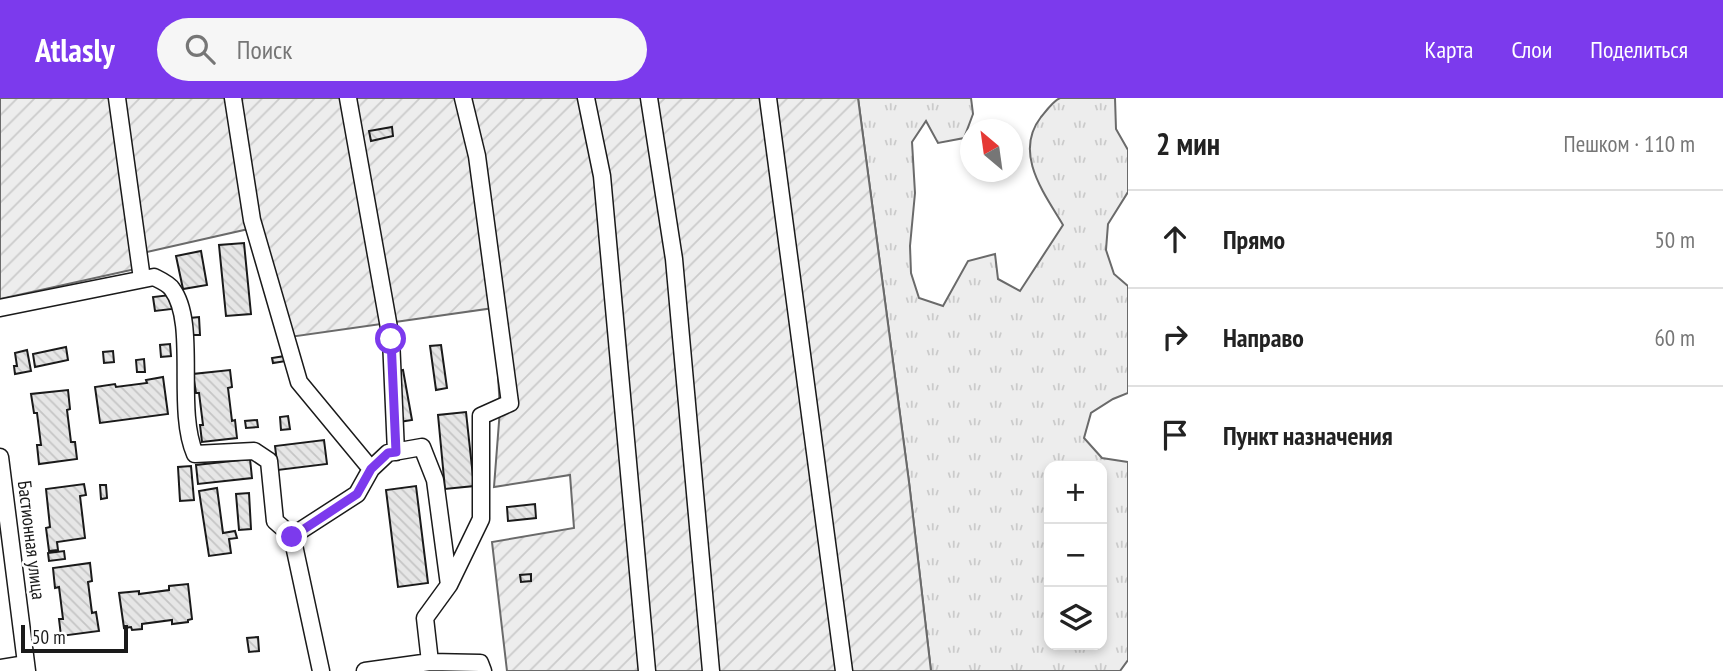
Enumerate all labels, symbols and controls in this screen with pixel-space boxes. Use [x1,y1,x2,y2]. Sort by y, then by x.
search box [157,18,647,81]
text: Atlasly [35,28,115,71]
icon: search [181,30,219,68]
text: Поиск [237,33,292,66]
text: Карта [1425,34,1473,65]
text: Слои [1511,34,1552,65]
text: Поделиться [1590,34,1688,65]
north arrow [960,119,1023,182]
text: 2 мин [1156,124,1220,163]
text: Пешком · 110 m [1564,129,1695,158]
icon: ahead [1156,220,1194,258]
text: Прямо [1223,223,1285,256]
text: 50 m [1654,225,1695,254]
icon: right [1156,318,1194,356]
text: Направо [1223,321,1304,354]
route start [375,323,406,354]
text: 60 m [1654,323,1695,352]
icon: arrive [1156,416,1194,454]
text: Пункт назначения [1223,419,1393,452]
map controls [1044,461,1107,650]
button: + [1044,461,1107,524]
street label: Бастионная улица [13,479,51,601]
route end [276,521,307,552]
button: − [1044,524,1107,587]
button: layers [1044,587,1107,650]
scale bar [21,622,128,654]
text: 50 m [32,625,66,649]

